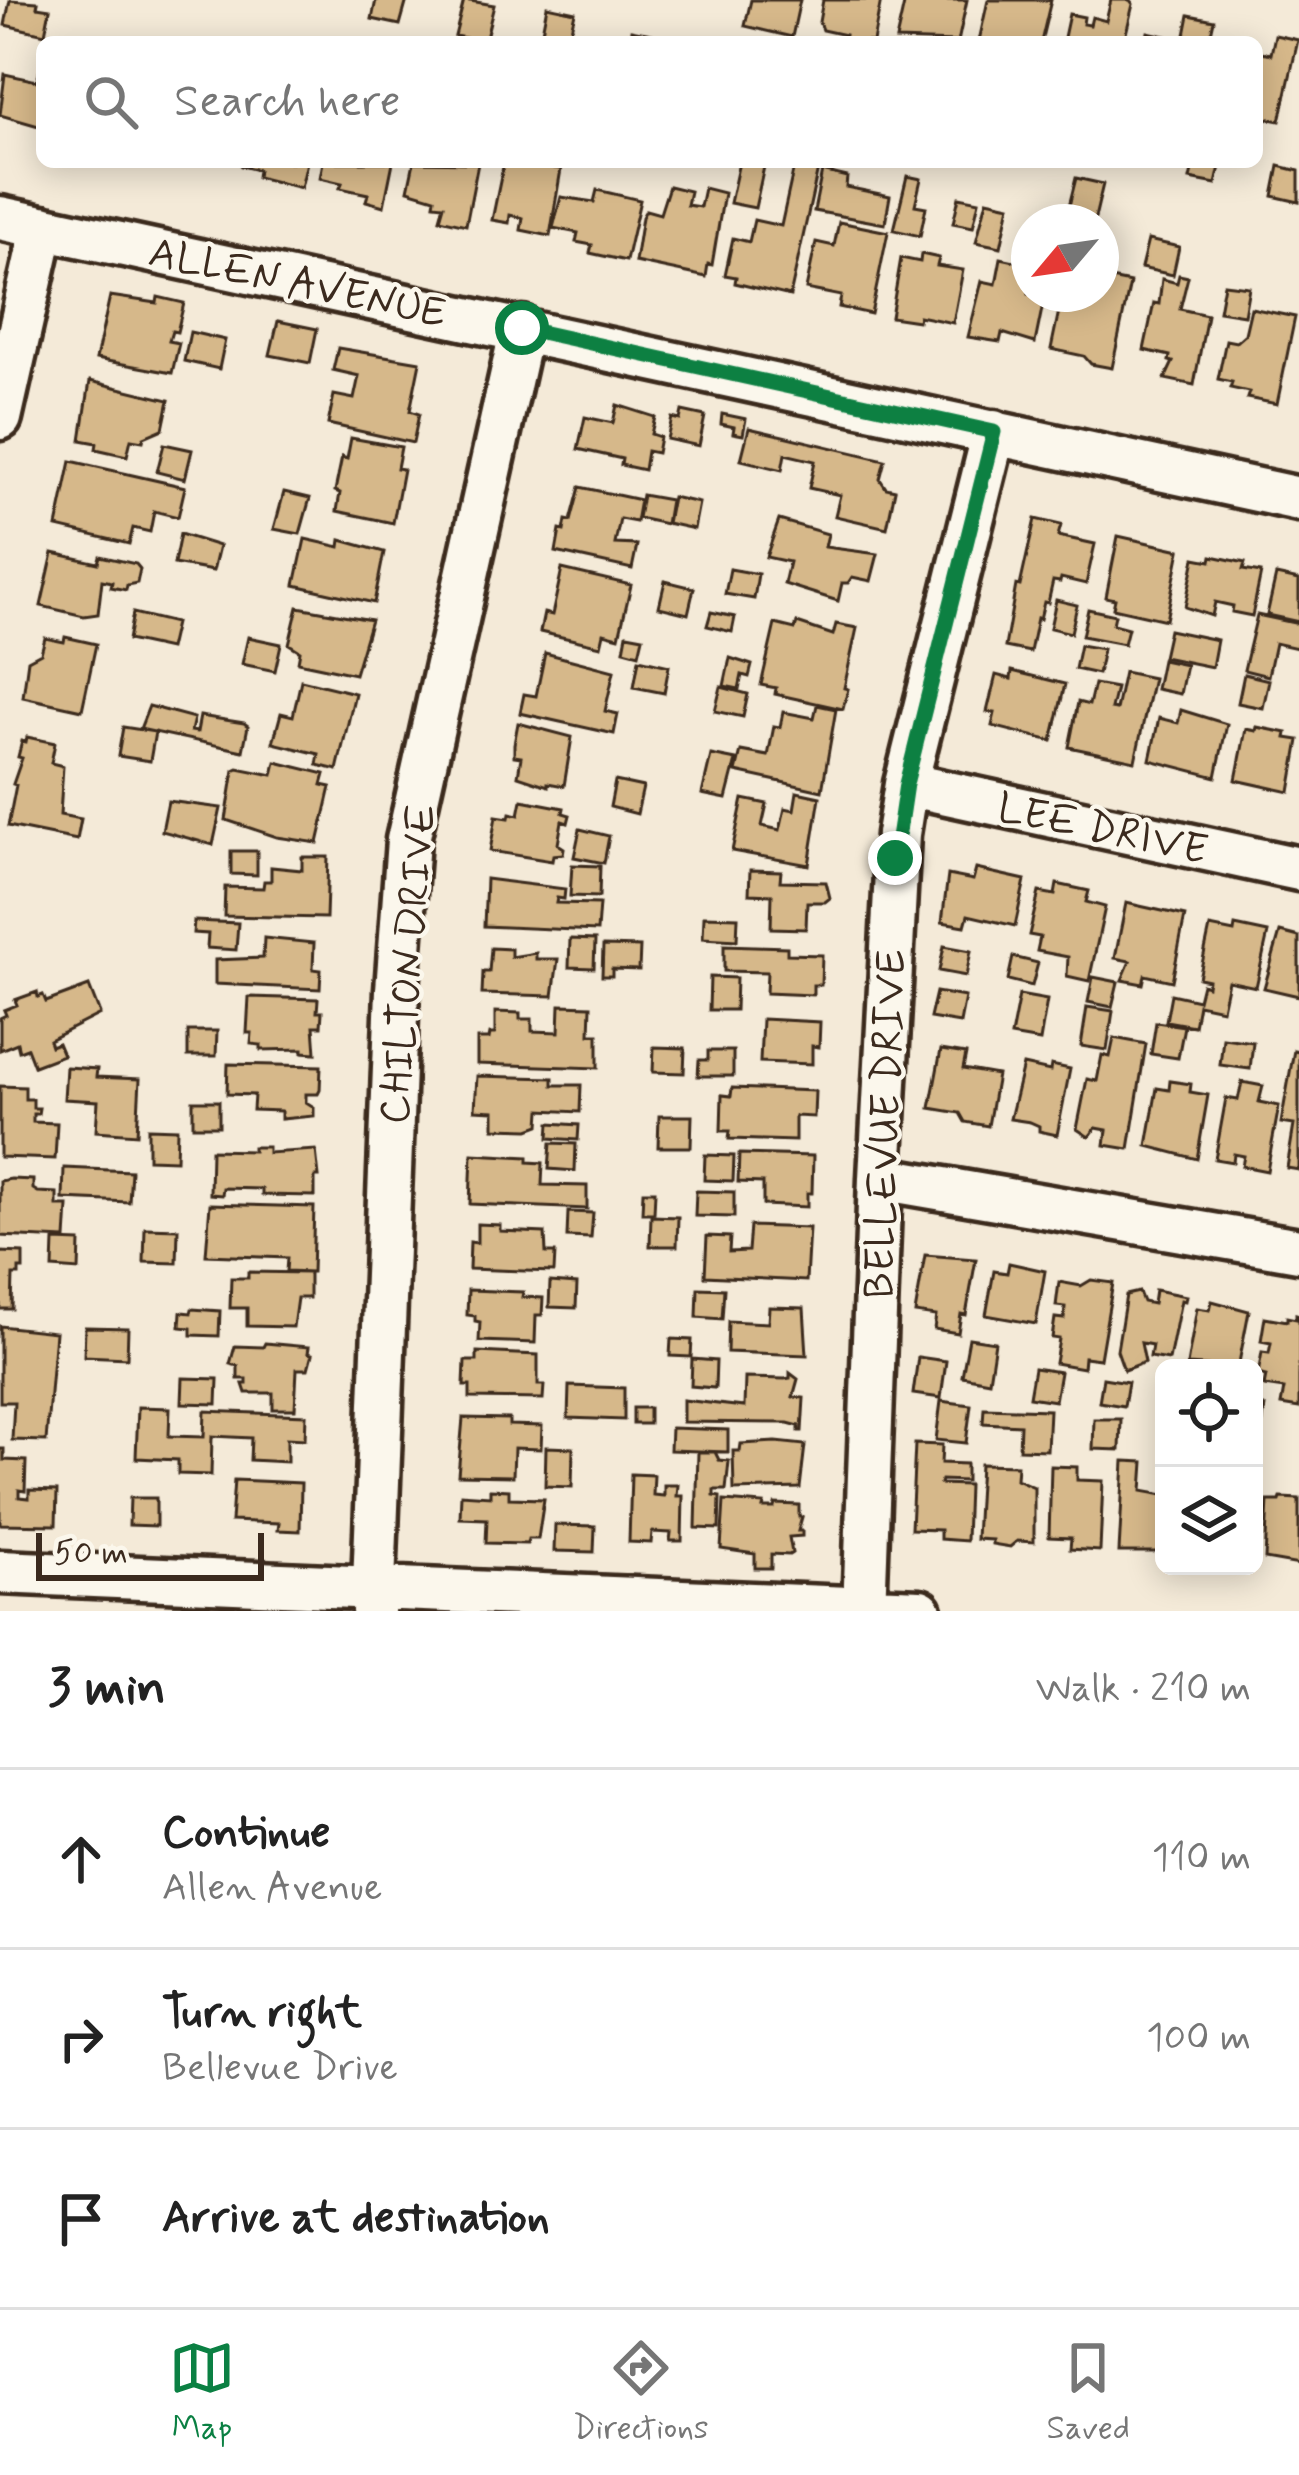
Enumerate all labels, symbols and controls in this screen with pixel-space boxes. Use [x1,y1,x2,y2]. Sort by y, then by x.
search box [36,36,1263,168]
icon: search [78,69,144,135]
text: Search here [174,73,401,132]
north arrow [1011,204,1119,312]
street label: ALLEN AVENUE [144,226,451,343]
route start [495,301,549,355]
street label: LEE DRIVE [992,781,1212,879]
street label: CHILTON DRIVE [368,802,451,1127]
route end [868,831,922,885]
street label: BELLEVUE DRIVE [853,949,920,1300]
map controls [1155,1359,1263,1575]
button: locate [1155,1359,1263,1467]
button: layers [1155,1467,1263,1575]
scale bar [36,1527,264,1580]
text: 50 m [54,1532,128,1576]
text: 3 min [48,1656,166,1722]
text: Walk · 210 m [1036,1664,1251,1715]
text: Continue [162,1804,330,1863]
icon: ahead [48,1826,114,1892]
text: 110 m [1152,1833,1251,1884]
text: Allen Avenue [162,1863,382,1914]
text: Turn right [162,1984,362,2043]
icon: right [48,2006,114,2072]
text: 100 m [1146,2013,1251,2064]
text: Bellevue Drive [162,2043,398,2094]
icon: arrive [48,2186,114,2252]
text: Arrive at destination [162,2189,550,2248]
tab: Map [169,2335,235,2451]
tab: Directions [573,2335,709,2451]
tab: Saved [1047,2335,1130,2451]

